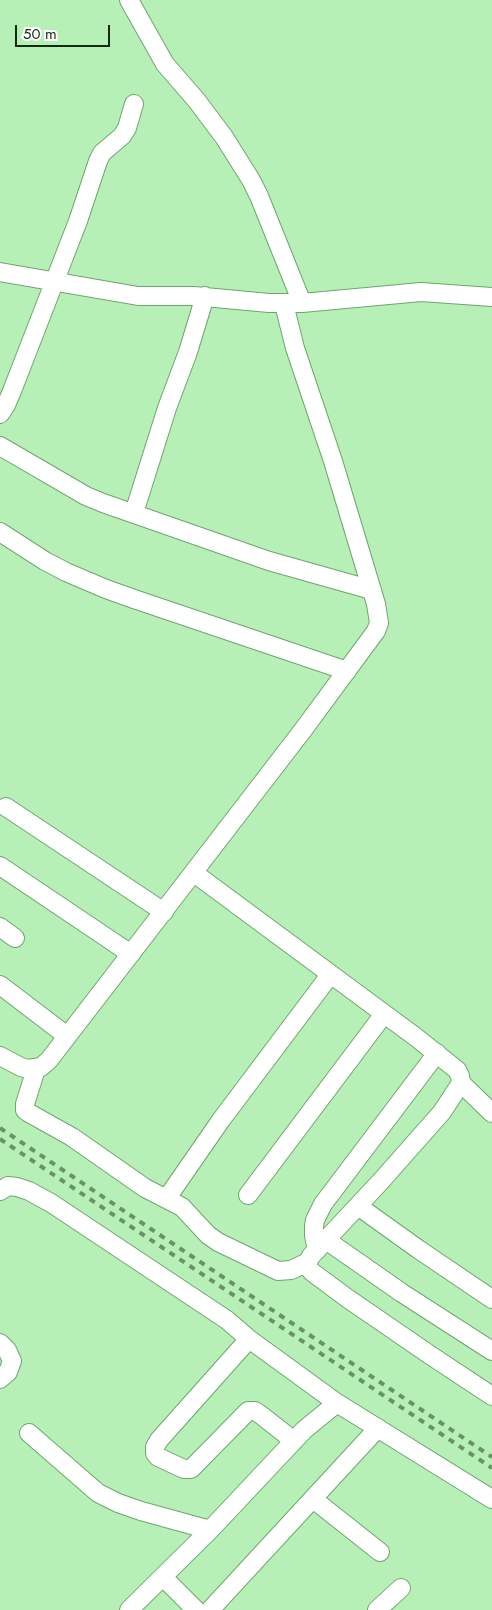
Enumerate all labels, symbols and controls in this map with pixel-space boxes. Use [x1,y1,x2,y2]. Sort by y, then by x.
scale bar [18,15,112,47]
text: 50 m [23,23,57,45]

